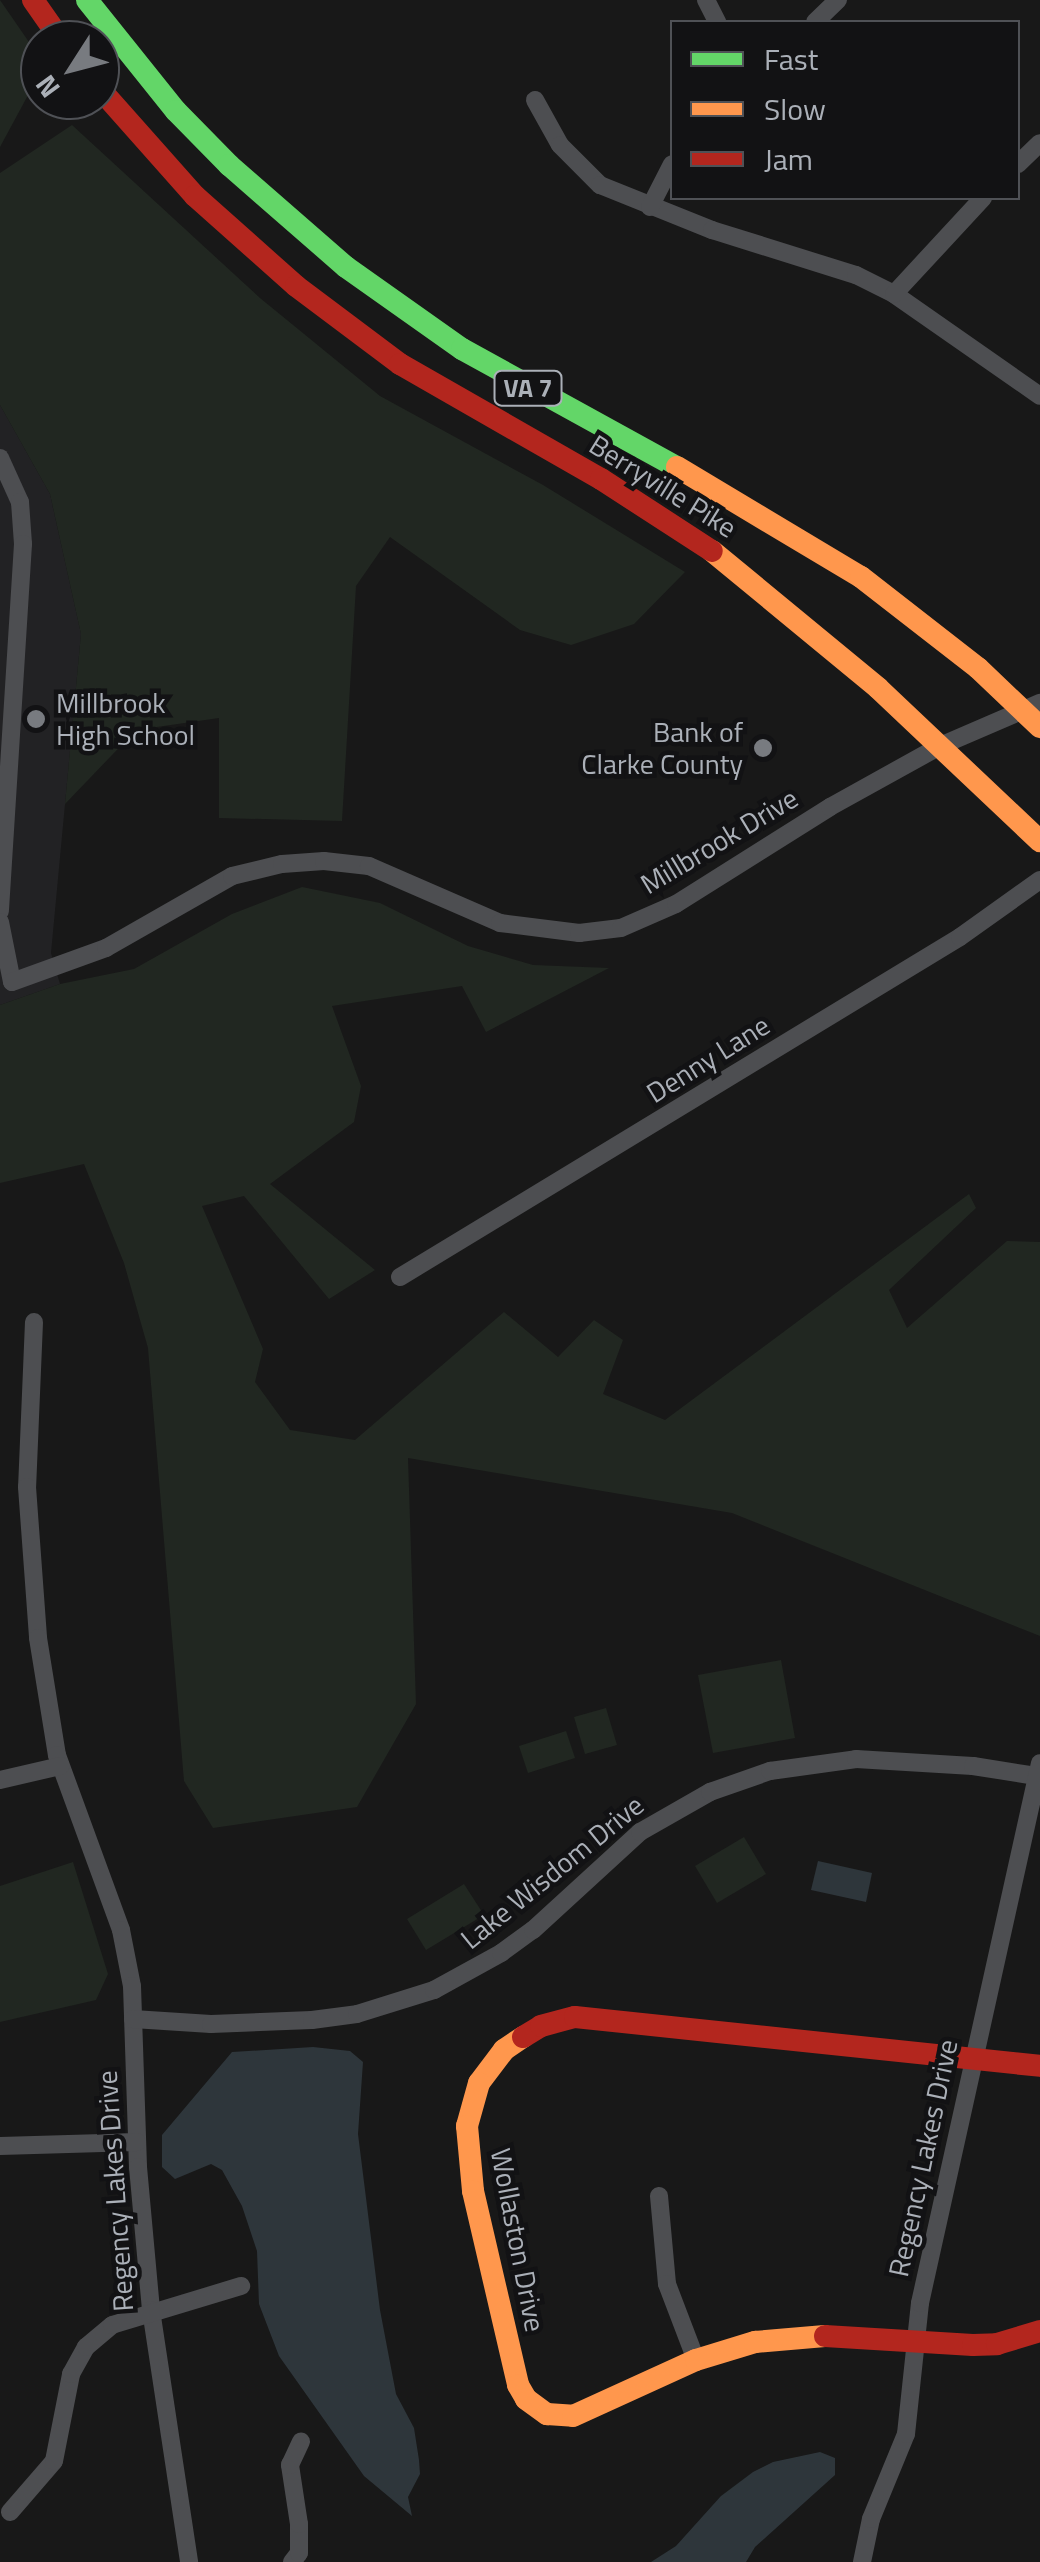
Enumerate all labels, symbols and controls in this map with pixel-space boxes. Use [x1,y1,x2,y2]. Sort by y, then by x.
north arrow [20,20,120,120]
legend [670,20,1020,200]
text: Fast [764,36,818,82]
text: N [24,66,70,107]
text: Slow [764,86,826,132]
text: Jam [764,136,813,182]
road number: VA 7 [493,368,563,408]
street label: Berryville Pike [583,427,743,545]
place label: Millbrook High School [56,686,195,752]
marker: Millbrook High School [25,708,47,730]
place label: Bank of Clarke County [581,715,743,781]
marker: Bank of Clarke County [752,737,774,759]
street label: Millbrook Drive [634,781,804,901]
street label: Denny Lane [640,1008,776,1110]
street label: Lake Wisdom Drive [454,1788,650,1956]
street label: Regency Lakes Drive [881,2036,965,2280]
street label: Regency Lakes Drive [90,2069,140,2313]
street label: Wollaston Drive [484,2145,552,2335]

